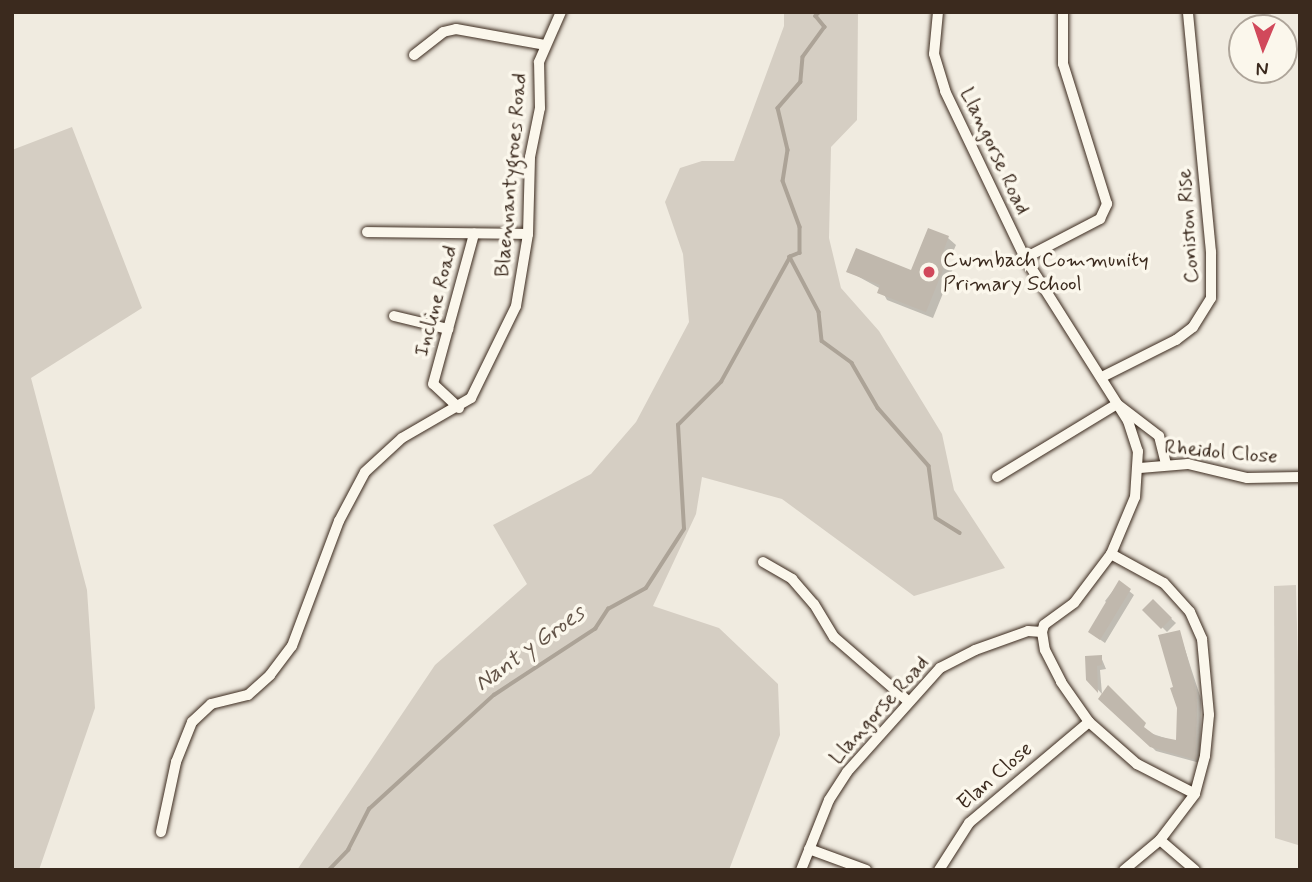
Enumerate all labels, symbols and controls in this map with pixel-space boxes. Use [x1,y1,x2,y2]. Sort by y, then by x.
north arrow [1228,14,1298,84]
text: N [1256,56,1269,81]
street label: Blaennantygroes Road [490,73,532,277]
street label: Llangorse Road [955,83,1035,219]
street label: Coniston Rise [1171,167,1205,285]
street label: Incline Road [409,244,463,358]
place label: Cwmbach Community Primary School [943,247,1149,297]
marker: Cwmbach Community Primary School [921,264,937,280]
street label: Rheidol Close [1163,434,1279,470]
water label: Nant y Groes [470,600,590,698]
street label: Llangorse Road [824,650,934,770]
street label: Elan Close [952,736,1038,816]

